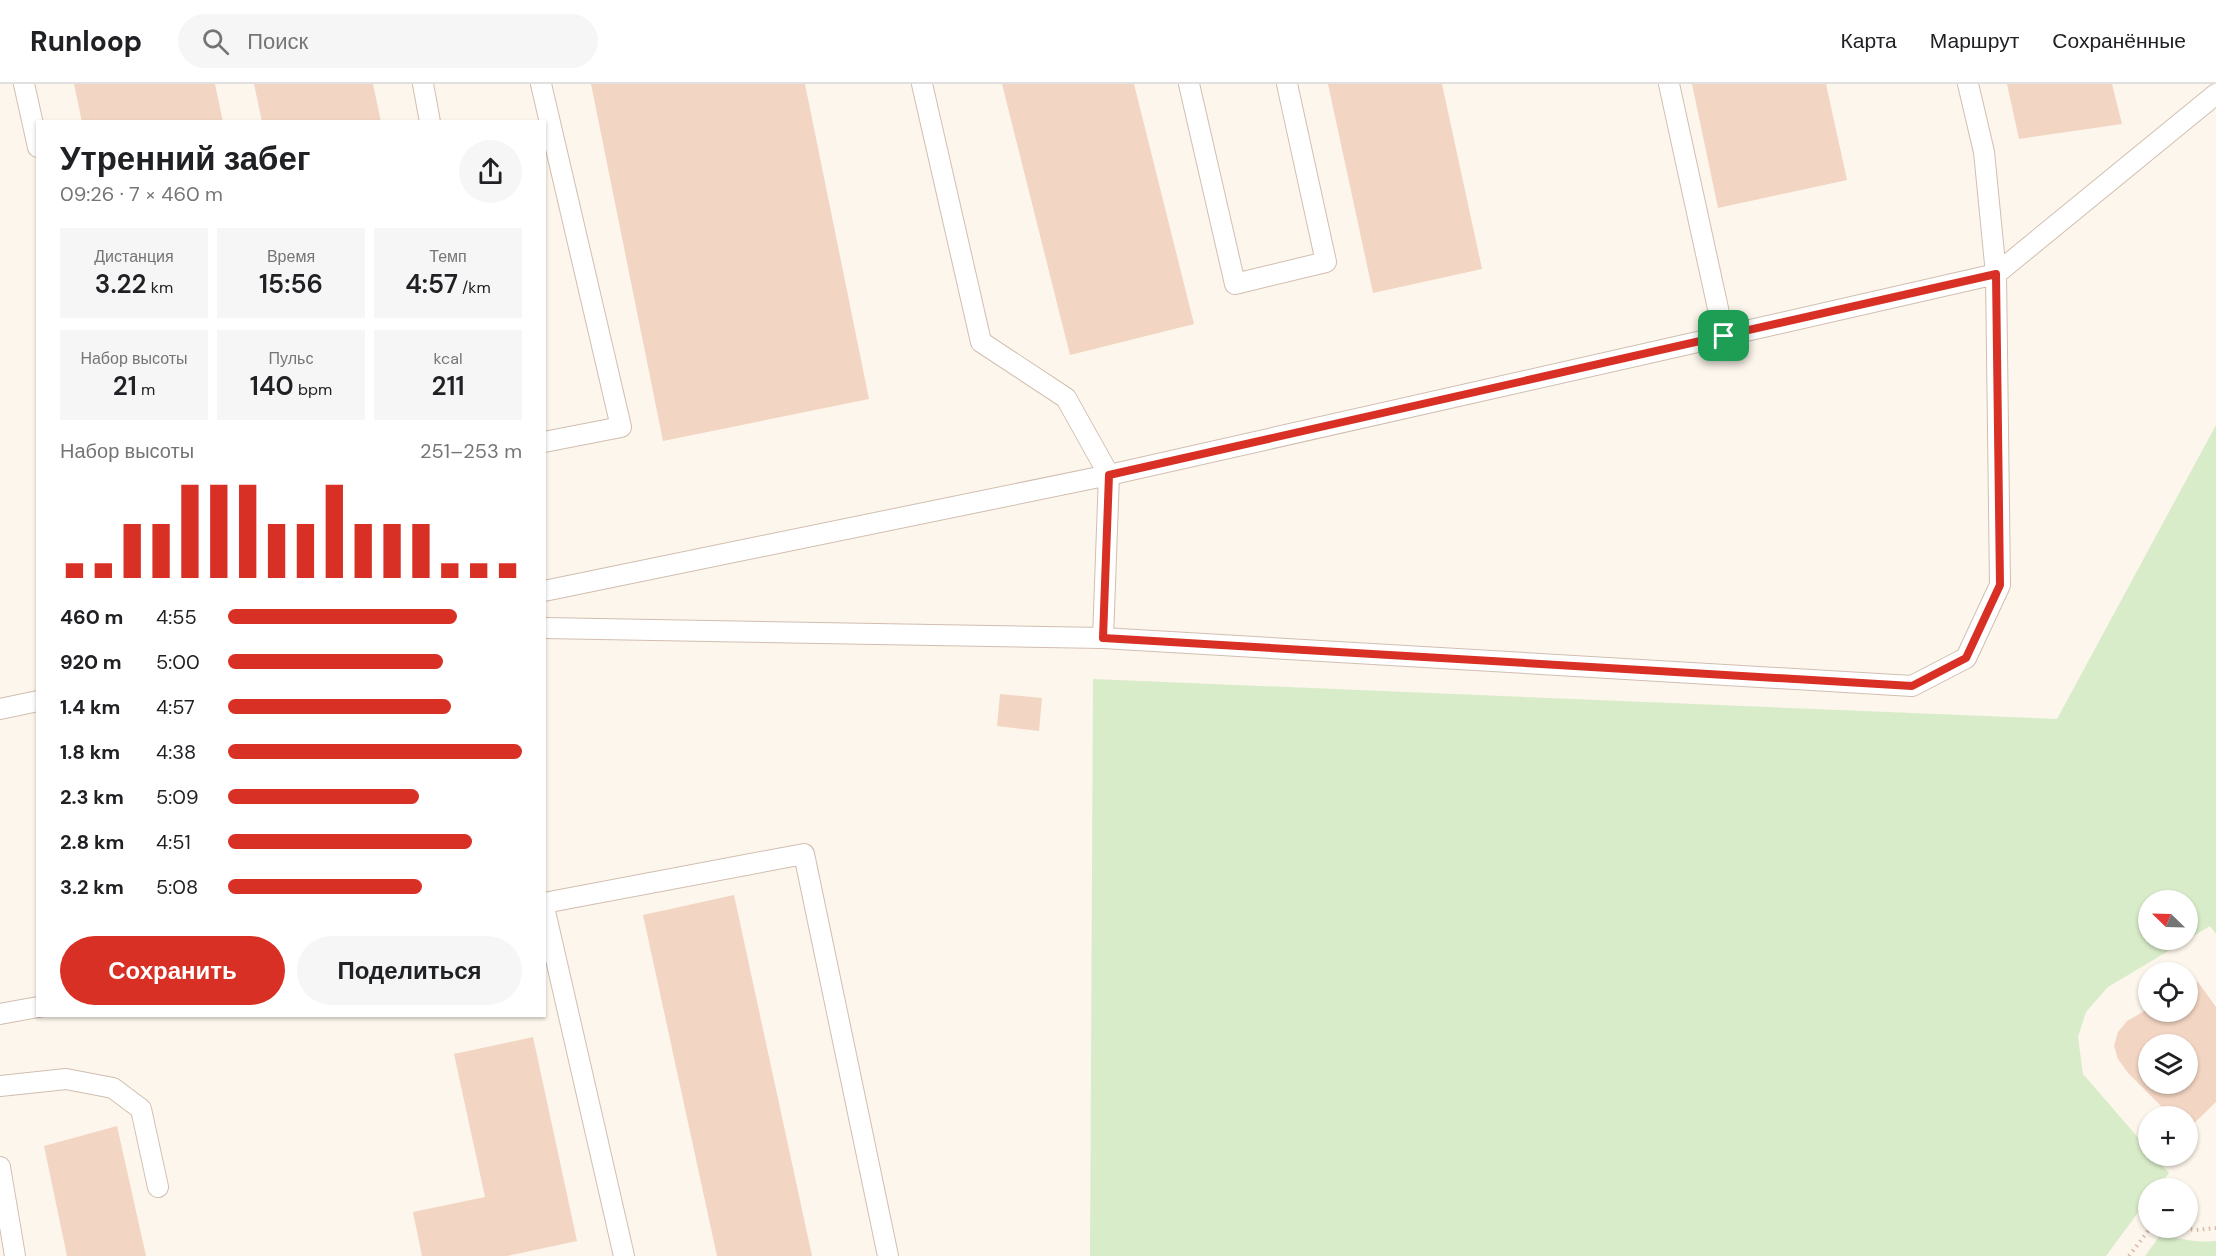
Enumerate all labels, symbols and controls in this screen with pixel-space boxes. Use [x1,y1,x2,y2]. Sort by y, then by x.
search box [178,14,598,68]
text: Runloop [30,23,142,60]
icon: search [199,25,232,58]
text: Поиск [247,27,308,56]
text: Карта [1841,27,1897,55]
text: Маршрут [1930,27,2019,55]
text: Сохранённые [2052,27,2186,55]
text: Утренний забег [60,137,311,180]
button: share [459,140,522,203]
text: 09:26 · 7 × 460 m [60,181,223,207]
text: Дистанция [94,246,174,267]
text: Время [267,246,315,267]
text: Темп [429,246,467,267]
text: 3.22 [95,267,147,301]
text: 15:56 [259,267,323,301]
text: 4:57 [405,267,458,301]
text: km [147,277,173,298]
text: /km [458,277,491,298]
pin [1698,310,1749,361]
icon: arrive [1707,319,1740,352]
text: Набор высоты [80,348,188,369]
text: Пульс [269,348,313,369]
text: kcal [434,348,462,369]
text: 21 [113,369,137,403]
text: 140 [250,369,294,403]
text: 211 [431,369,465,403]
text: m [137,379,155,400]
text: bpm [294,379,332,400]
text: Набор высоты [60,438,194,464]
text: 251–253 m [420,438,522,464]
text: 460 m [60,604,123,630]
text: 4:55 [156,604,197,630]
text: 920 m [60,649,122,675]
text: 5:00 [156,649,200,675]
text: 1.4 km [60,694,120,720]
text: 4:57 [156,694,195,720]
text: 1.8 km [60,739,120,765]
text: 4:38 [156,739,196,765]
text: 2.3 km [60,784,124,810]
text: 5:09 [156,784,198,810]
text: 2.8 km [60,829,124,855]
text: 4:51 [156,829,191,855]
text: 3.2 km [60,874,124,900]
text: 5:08 [156,874,198,900]
north arrow [2138,890,2198,950]
map controls [2138,890,2198,1238]
button: Сохранить [60,936,285,1005]
button: Поделиться [297,936,522,1005]
button: locate [2138,962,2198,1022]
button: layers [2138,1034,2198,1094]
button: + [2138,1106,2198,1166]
button: − [2138,1178,2198,1238]

